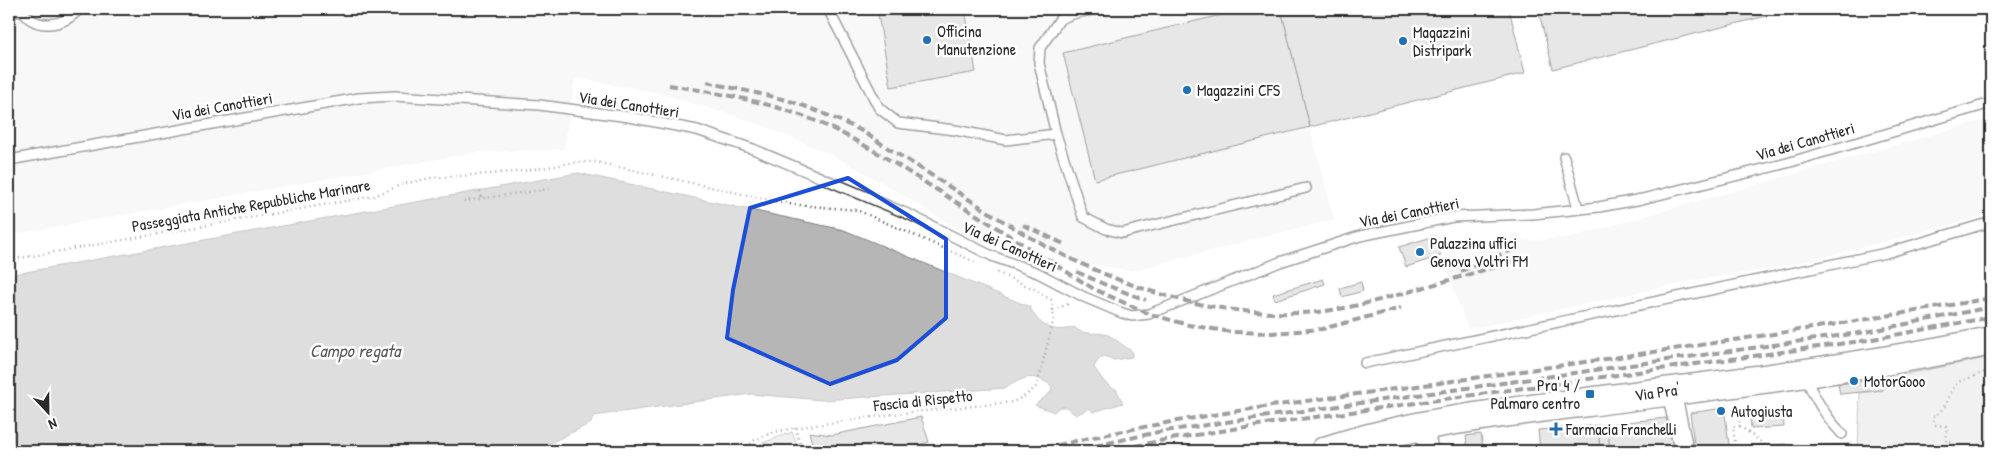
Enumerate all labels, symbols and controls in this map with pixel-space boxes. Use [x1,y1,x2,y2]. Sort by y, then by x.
place label: Officina Manutenzione [937,20,1017,60]
place label: Magazzini Distripark [1413,21,1472,61]
marker: Officina Manutenzione [921,34,933,46]
marker: Magazzini Distripark [1397,35,1409,47]
place label: Magazzini CFS [1197,79,1281,101]
marker: Magazzini CFS [1181,84,1193,96]
street label: Via dei Canottieri [577,85,681,123]
street label: Via dei Canottieri [170,86,274,126]
street label: Via dei Canottieri [1753,116,1857,166]
street label: Passeggiata Antiche Repubbliche Marinare [130,173,373,237]
street label: Via dei Canottieri [1357,191,1461,233]
street label: Via dei Canottieri [959,215,1061,277]
place label: Palazzina uffici Genova Voltri FM [1430,232,1528,272]
marker: Palazzina uffici Genova Voltri FM [1414,246,1426,258]
water label: Campo regata [310,338,402,363]
place label: MotorGooo [1864,370,1926,392]
place label: Pra' 4 / Palmaro centro [1490,374,1581,414]
marker: MotorGooo [1848,375,1860,387]
street label: Via Pra' [1633,378,1681,406]
street label: Fascia di Rispetto [871,384,974,416]
north arrow [22,388,72,438]
marker: Pra' 4 / Palmaro centro [1584,388,1596,400]
place label: Autogiusta [1731,400,1792,422]
marker: Autogiusta [1715,405,1727,417]
text: N [46,414,60,435]
place label: Farmacia Franchelli [1565,418,1677,440]
marker: Farmacia Franchelli [1550,423,1562,435]

